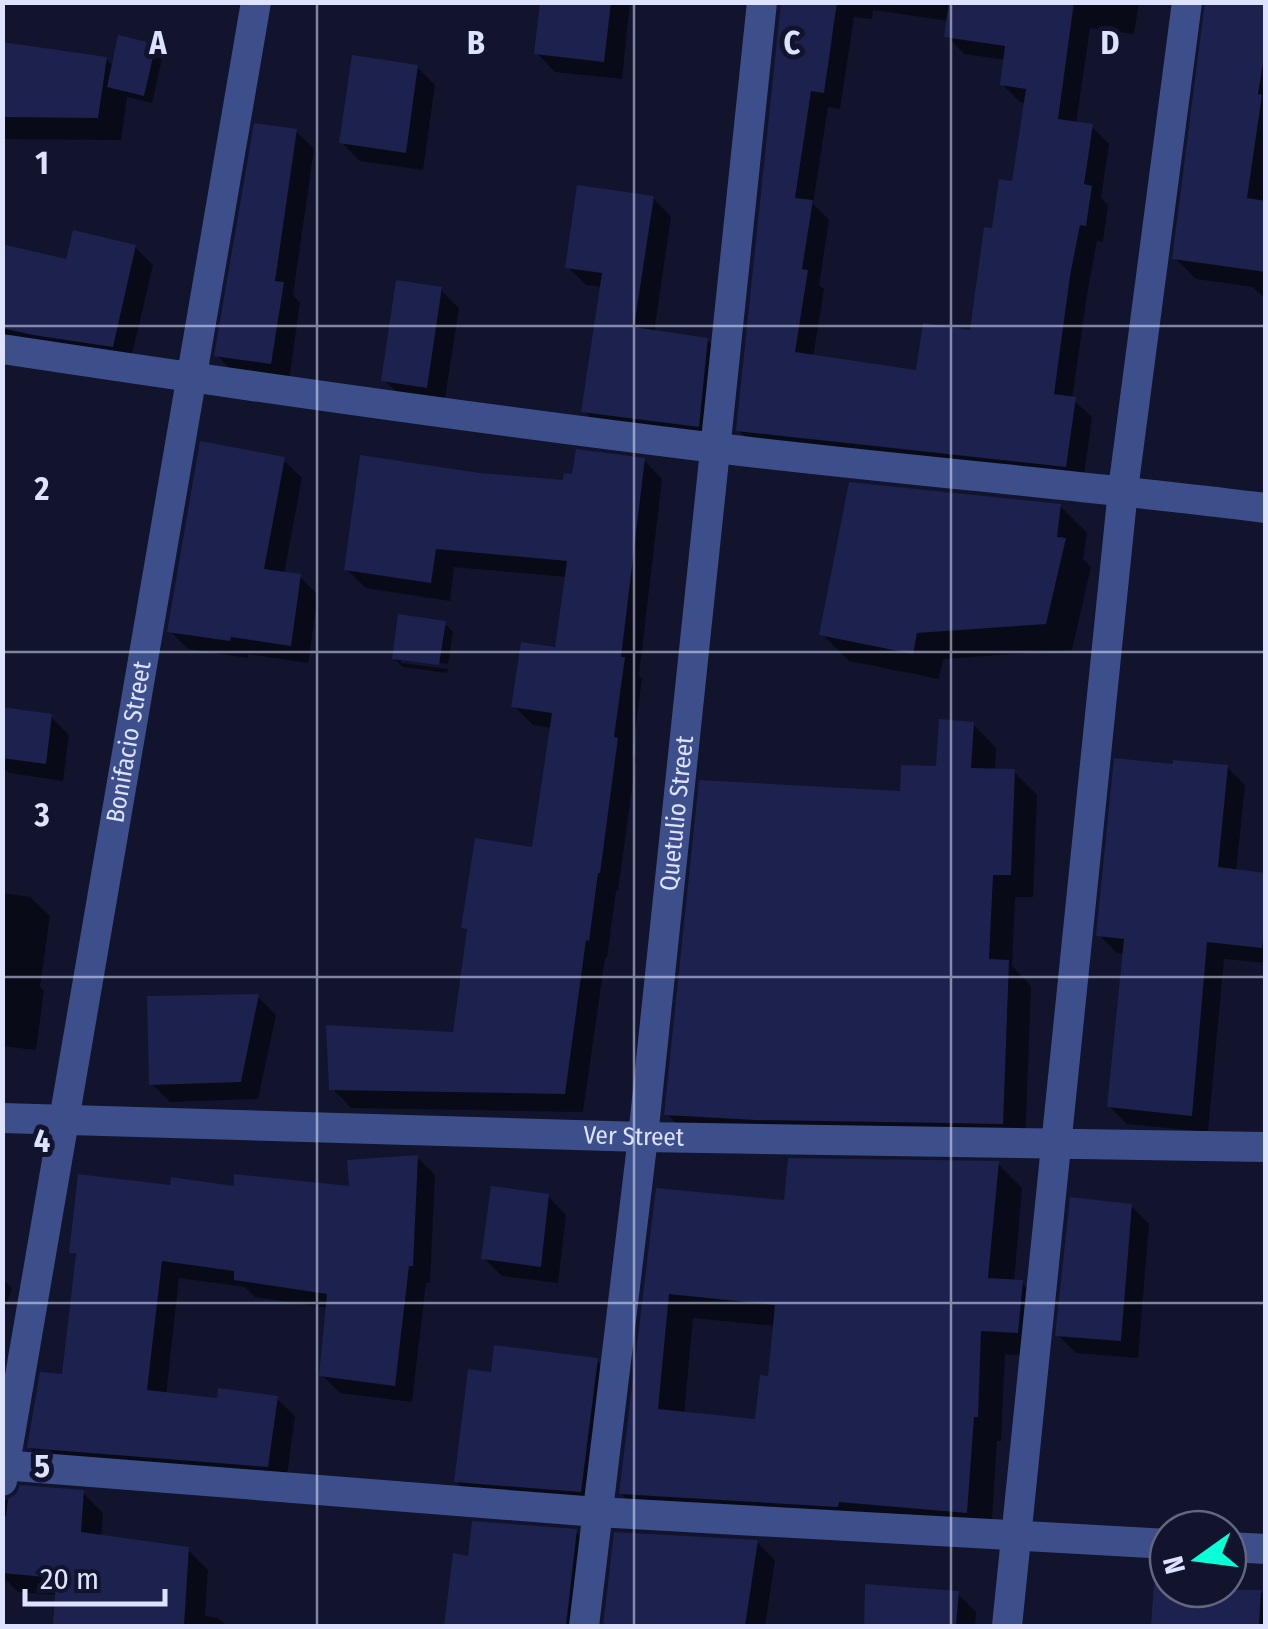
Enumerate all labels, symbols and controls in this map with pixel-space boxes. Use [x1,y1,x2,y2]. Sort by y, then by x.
text: A [148,24,167,62]
text: B [467,24,485,62]
text: C [784,24,801,62]
text: D [1100,24,1120,62]
text: 1 [35,144,49,182]
text: 2 [34,470,50,508]
street label: Bonifacio Street [100,658,158,825]
street label: Quetulio Street [654,733,700,892]
text: 3 [33,796,50,834]
street label: Ver Street [583,1120,685,1153]
text: 4 [34,1122,50,1160]
text: 5 [34,1447,50,1485]
north arrow [1148,1509,1248,1609]
scale bar [25,1544,165,1606]
text: N [1156,1553,1192,1577]
text: 20 m [40,1561,99,1597]

